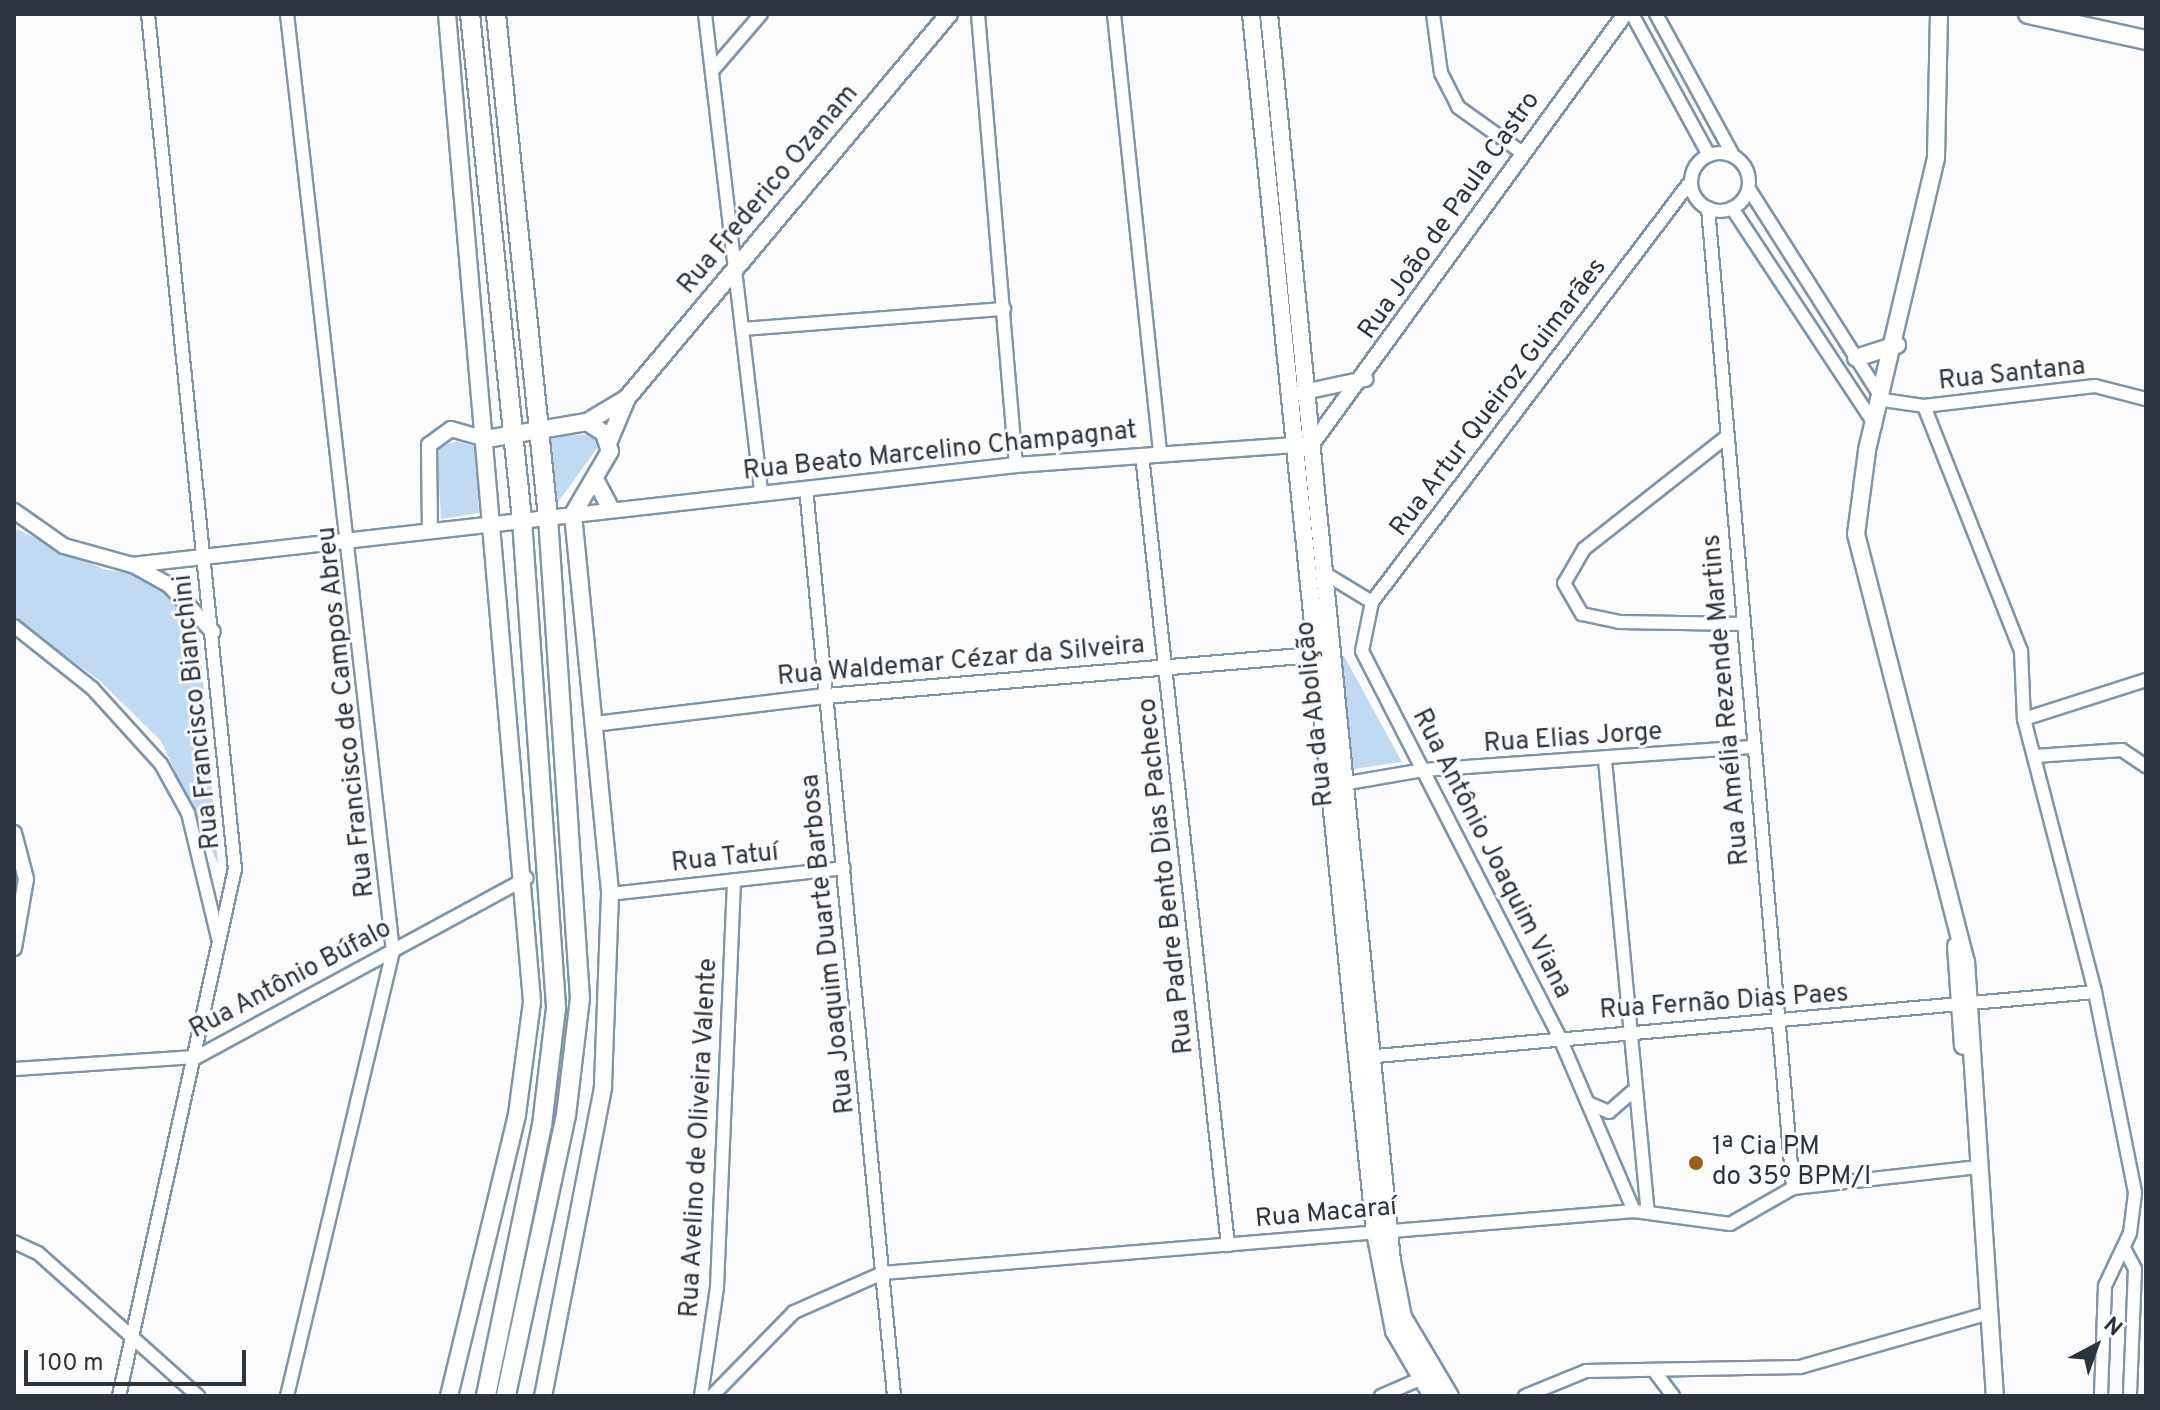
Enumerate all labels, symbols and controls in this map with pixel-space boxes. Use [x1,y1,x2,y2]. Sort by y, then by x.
street label: Rua Frederico Ozanam [672,79,866,301]
street label: Rua João de Paula Castro [1353,86,1547,346]
street label: Rua Artur Queiroz Guimarães [1384,252,1614,544]
street label: Rua Santana [1937,352,2087,398]
street label: Rua Beato Marcelino Champagnat [742,416,1138,488]
street label: Rua Francisco de Campos Abreu [312,524,382,900]
street label: Rua Amélia Rezende Martins [1697,533,1757,867]
street label: Rua Francisco Bianchini [168,573,228,851]
street label: Rua da Abolição [1291,619,1341,809]
street label: Rua Waldemar Cézar da Silveira [776,630,1146,694]
street label: Rua Padre Bento Dias Pacheco [1133,696,1201,1056]
street label: Rua Antônio Joaquim Viana [1404,703,1578,1005]
street label: Rua Elias Jorge [1483,717,1663,761]
street label: Rua Joaquim Duarte Barbosa [796,773,862,1115]
street label: Rua Tatuí [669,838,781,880]
street label: Rua Antônio Búfalo [184,913,398,1047]
street label: Rua Avelino de Oliveira Valente [675,956,725,1320]
street label: Rua Fernão Dias Paes [1599,979,1849,1027]
place label: 1ª Cia PM do 35º BPM/I [1712,1132,1871,1194]
marker: 1ª Cia PM do 35º BPM/I [1687,1154,1705,1172]
street label: Rua Macaraí [1254,1192,1398,1236]
north arrow [2056,1306,2136,1386]
text: N [2097,1312,2127,1343]
scale bar [28,1334,250,1384]
text: 100 m [38,1349,104,1379]

